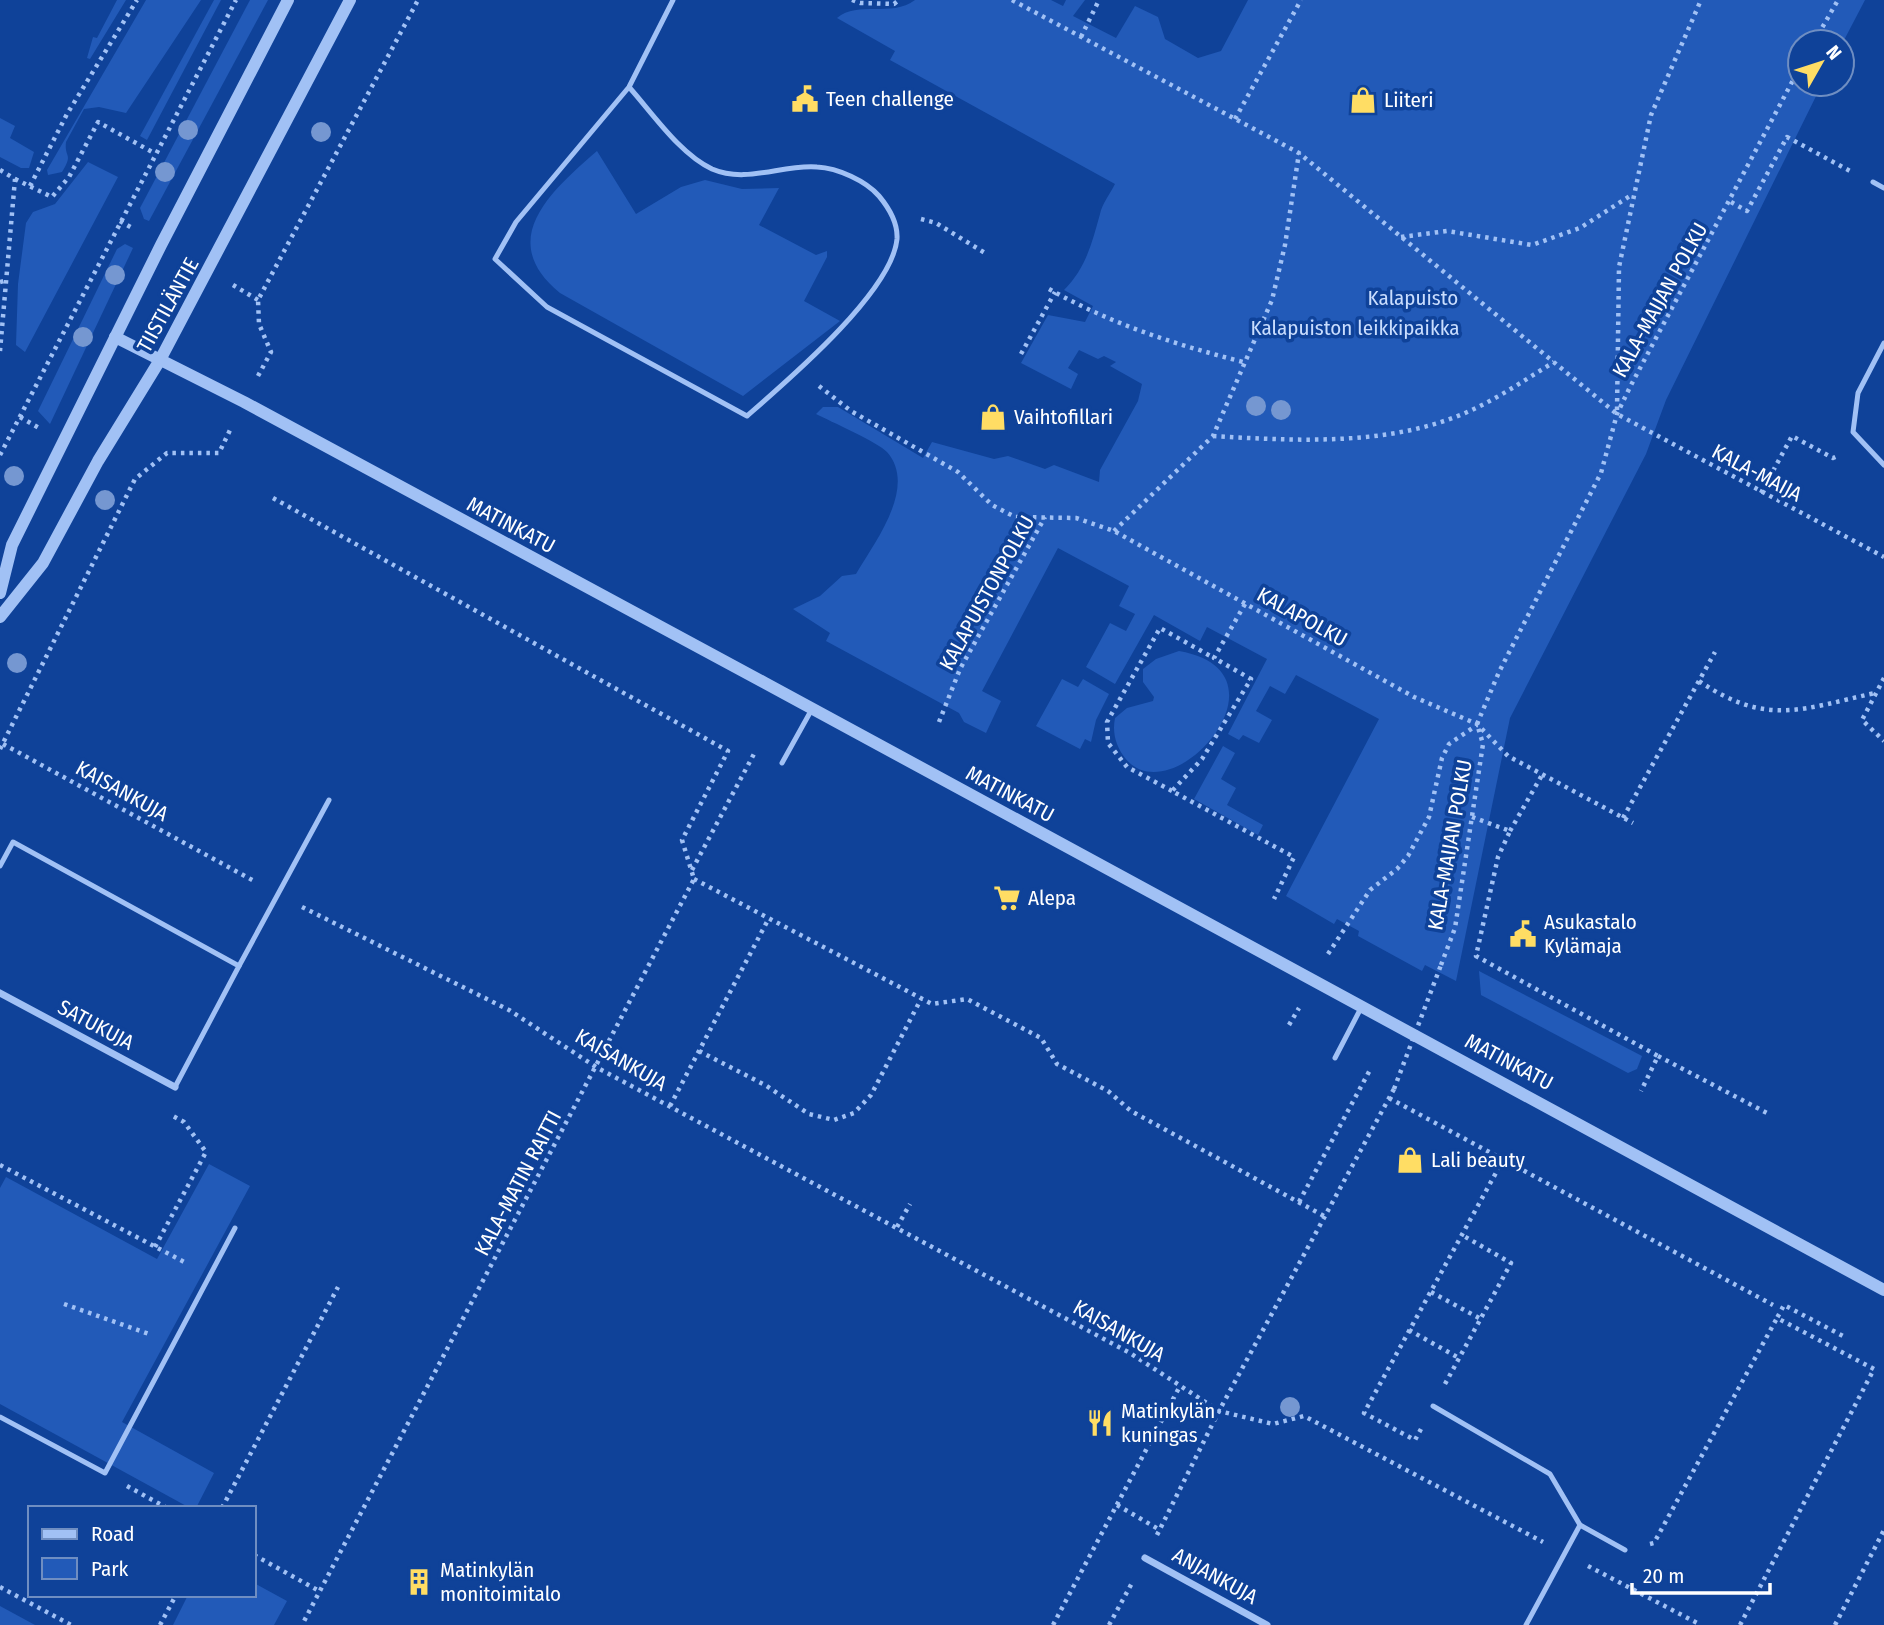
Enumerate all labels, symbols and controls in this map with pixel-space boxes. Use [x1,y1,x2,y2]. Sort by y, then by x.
north arrow [1786,28,1856,98]
text: N [1821,41,1846,64]
public building icon: Teen challenge [790,84,820,114]
shop icon: Liiteri [1348,85,1378,115]
place label: Teen challenge [826,86,954,112]
place label: Liiteri [1384,87,1433,113]
street label: KALA-MAIJAN POLKU [1607,218,1713,382]
street label: TIISTILÄNTIE [131,253,205,357]
park label: Kalapuisto [1368,285,1458,311]
park label: Kalapuiston leikkipaikka [1251,315,1459,341]
shop icon: Vaihtofillari [978,402,1008,432]
place label: Vaihtofillari [1014,404,1113,430]
street label: KALA-MAIJA [1707,438,1807,508]
street label: MATINKATU [462,491,560,559]
street label: KALAPUISTONPOLKU [934,511,1040,675]
street label: KALAPOLKU [1252,582,1352,652]
street label: KAISANKUJA [71,755,173,827]
street label: KALA-MAIJAN POLKU [1422,758,1478,932]
street label: MATINKATU [961,760,1059,828]
supermarket icon: Alepa [992,883,1022,913]
place label: Alepa [1028,885,1076,911]
place label: Asukastalo Kylämaja [1544,909,1637,959]
public building icon: Asukastalo Kylämaja [1508,919,1538,949]
street label: SATUKUJA [54,994,138,1056]
street label: KAISANKUJA [570,1023,672,1097]
street label: MATINKATU [1460,1028,1558,1096]
street label: KALA-MATIN RAITTI [469,1106,567,1260]
shop icon: Lali beauty [1395,1145,1425,1175]
place label: Lali beauty [1431,1147,1525,1173]
street label: KAISANKUJA [1068,1294,1170,1368]
place label: Matinkylän kuningas [1121,1398,1215,1448]
restaurant icon: Matinkylän kuningas [1085,1408,1115,1438]
legend [28,1506,256,1597]
text: Road [91,1521,135,1547]
street label: ANJANKUJA [1168,1542,1262,1610]
scale bar [1632,1552,1770,1596]
text: Park [91,1556,129,1582]
place label: Matinkylän monitoimitalo [440,1557,561,1607]
text: 20 m [1643,1563,1684,1589]
building icon: Matinkylän monitoimitalo [404,1567,434,1597]

